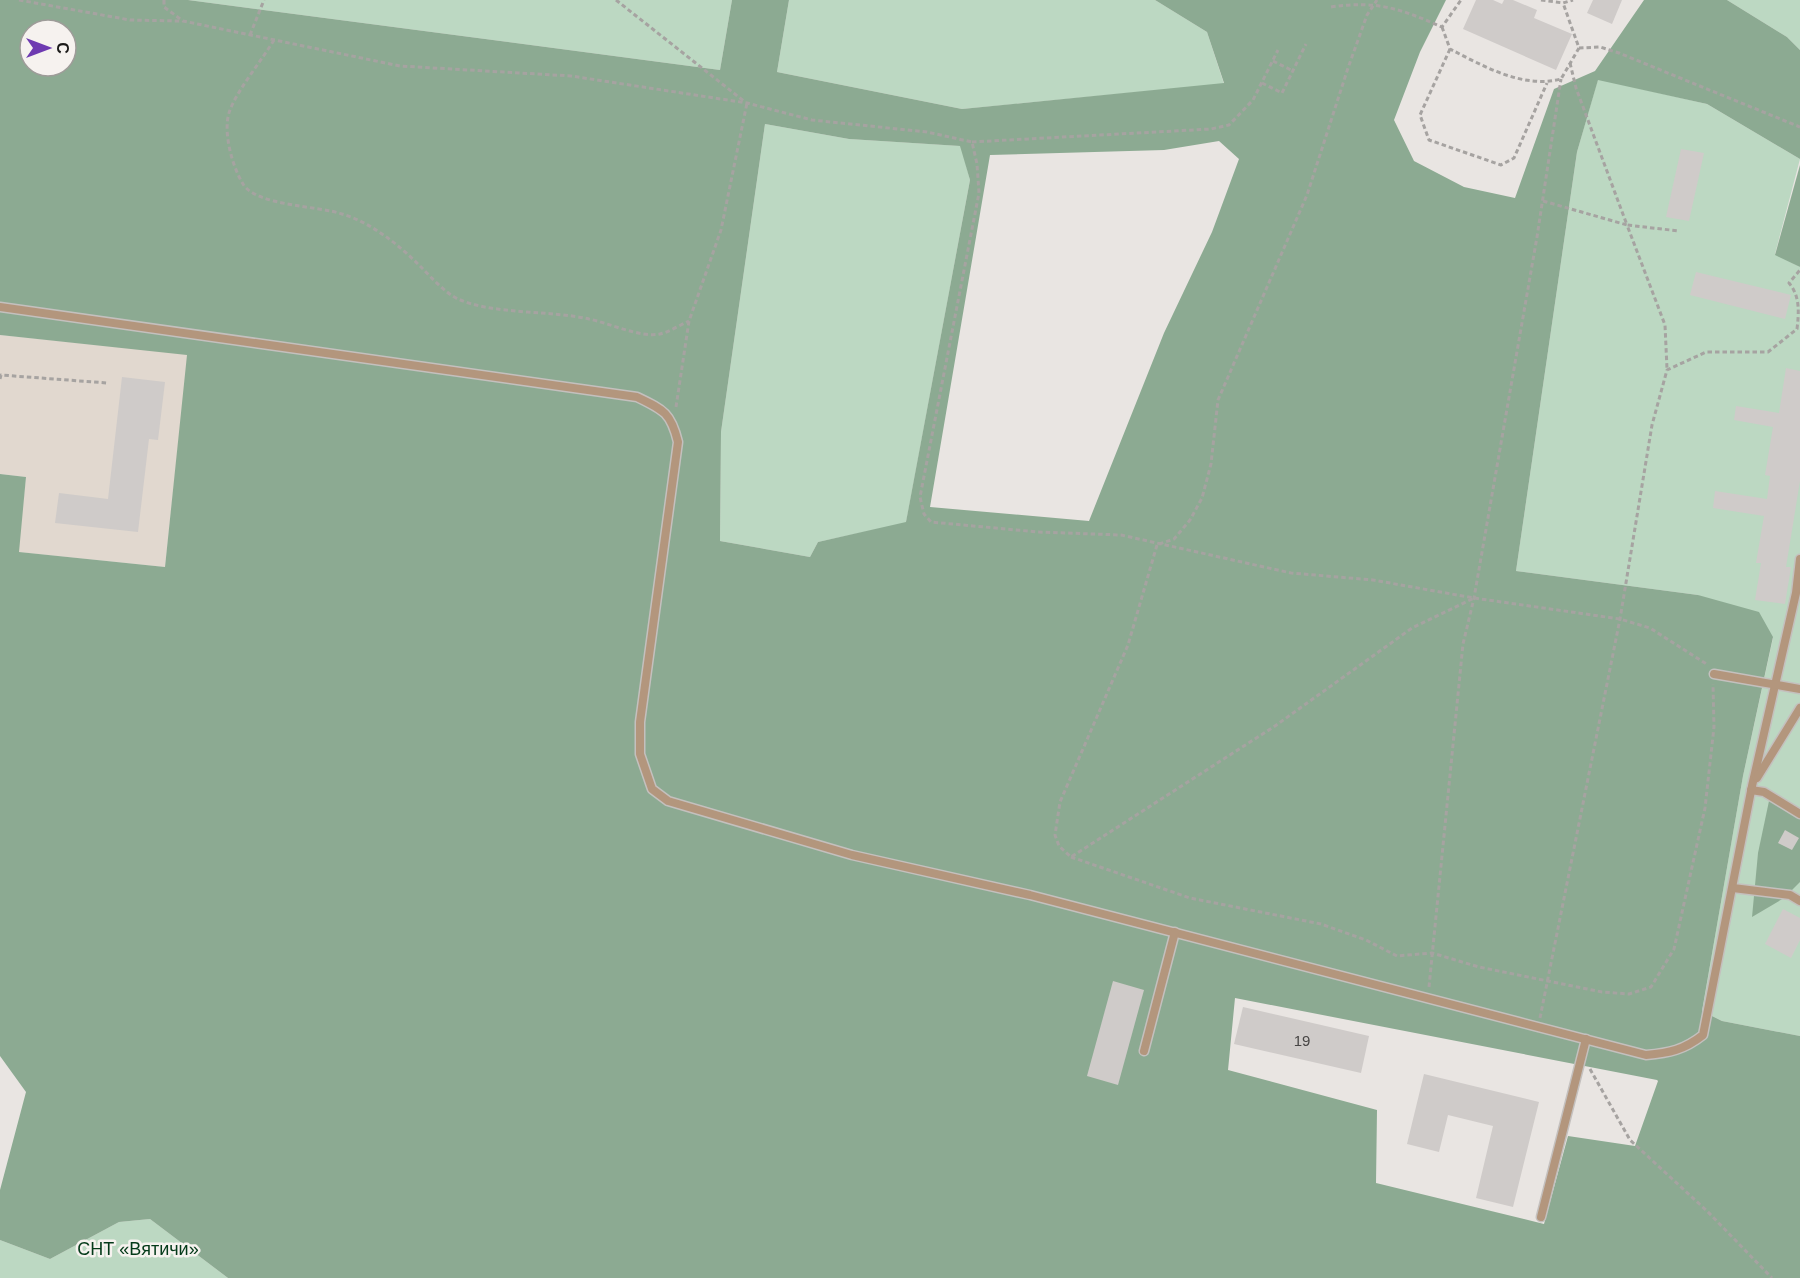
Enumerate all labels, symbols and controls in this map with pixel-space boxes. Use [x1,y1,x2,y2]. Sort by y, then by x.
north arrow [18,18,78,78]
text: С [54,42,71,54]
house number: 19 [1294,1032,1310,1049]
park label: СНТ «Вятичи» [77,1239,199,1259]

